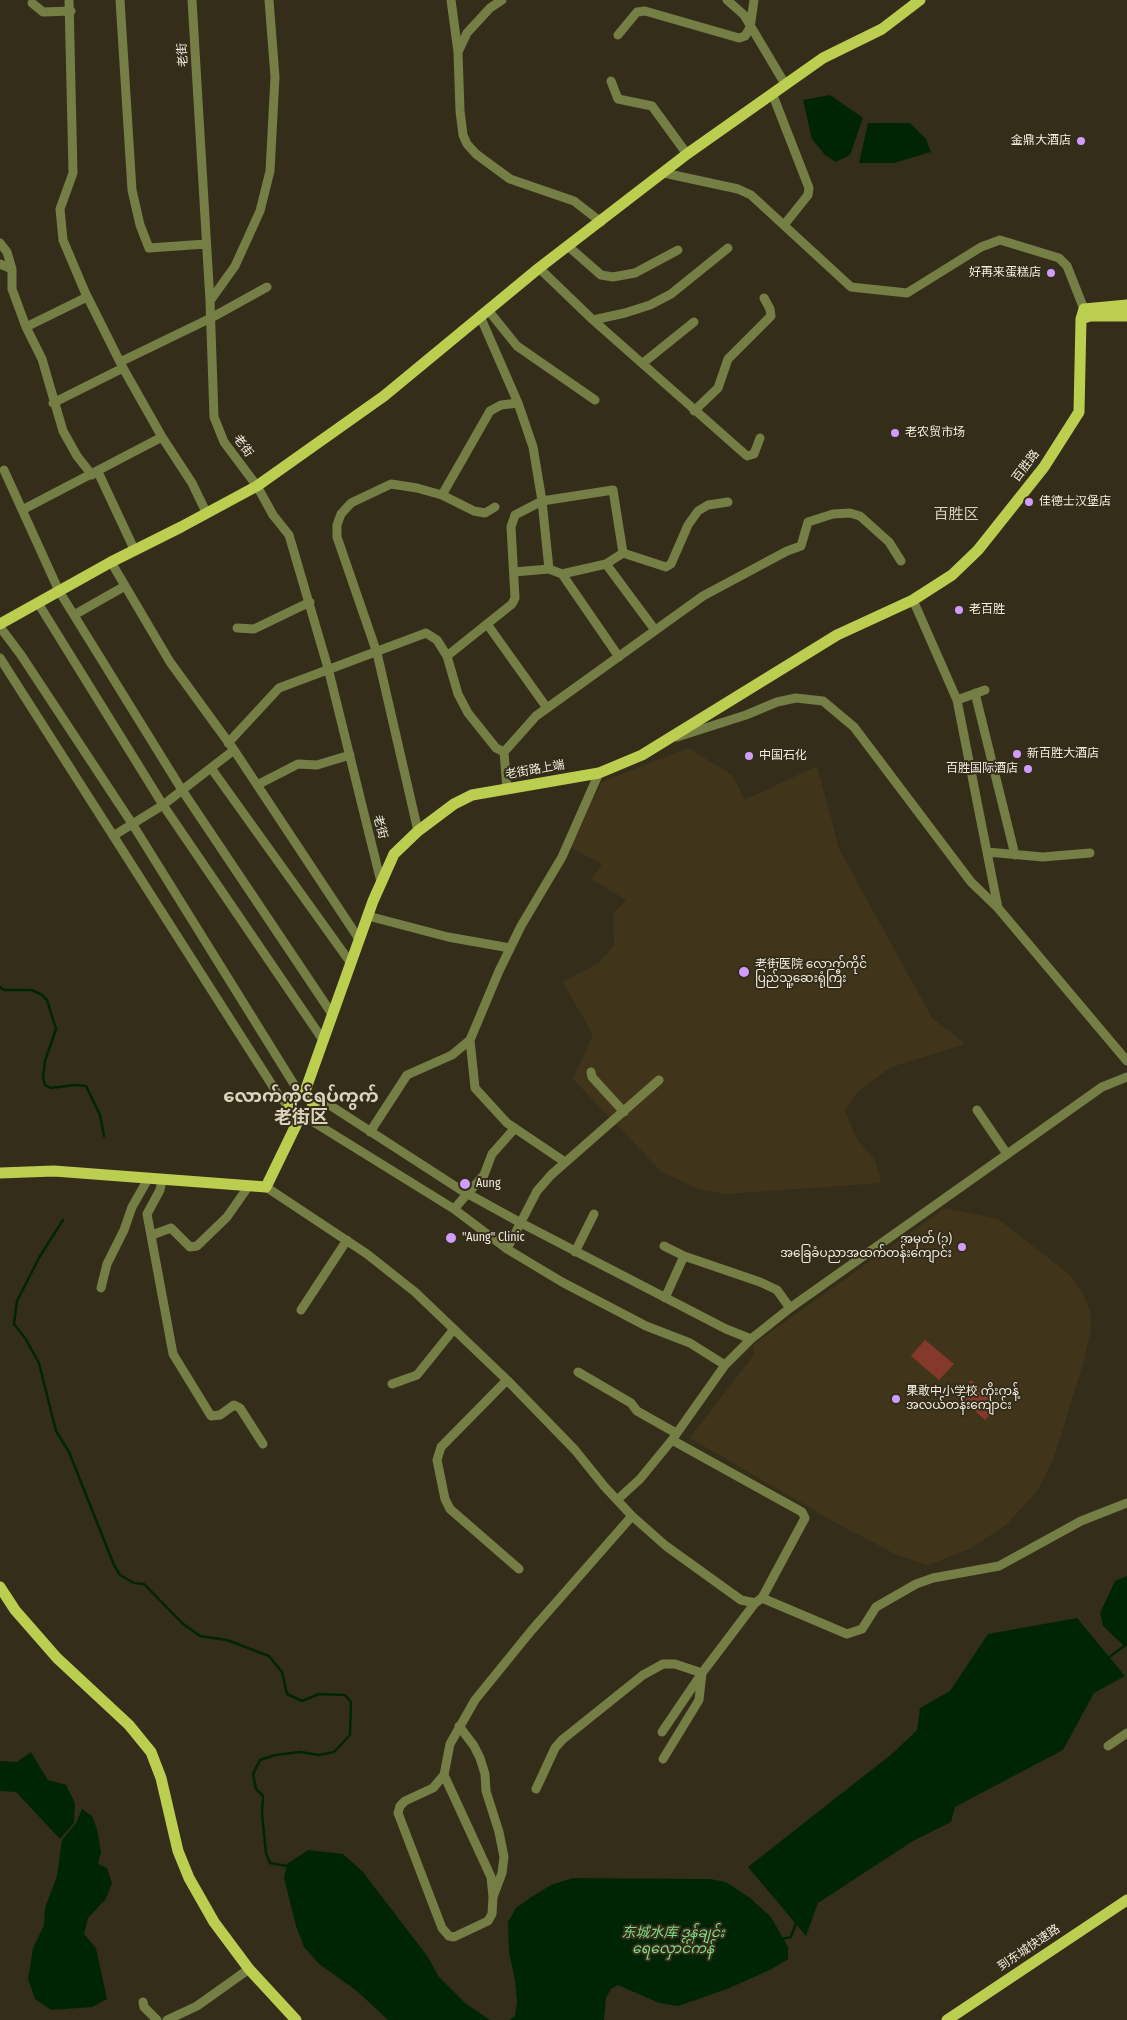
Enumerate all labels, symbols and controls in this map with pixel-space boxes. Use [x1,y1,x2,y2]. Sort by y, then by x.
street label: 老街 [175,43,191,67]
place label: 金鼎大酒店 [1011,134,1071,148]
marker: 金鼎大酒店 [1075,135,1087,147]
place label: 好再来蛋糕店 [969,266,1041,280]
marker: 好再来蛋糕店 [1045,267,1057,279]
place label: 老农贸市场 [905,426,965,440]
marker: 老农贸市场 [889,427,901,439]
street label: 老街 [230,432,256,460]
street label: 百胜路 [1009,447,1043,485]
place label: 佳德士汉堡店 [1039,495,1111,509]
marker: 佳德士汉堡店 [1023,496,1035,508]
district label: 百胜区 [934,506,978,524]
place label: 老百胜 [969,603,1005,617]
marker: 老百胜 [953,604,965,616]
place label: 新百胜大酒店 [1027,747,1099,761]
marker: 新百胜大酒店 [1011,748,1023,760]
place label: 中国石化 [759,749,807,763]
marker: 中国石化 [743,750,755,762]
street label: 老街路上端 [504,758,566,782]
place label: 百胜国际酒店 [946,762,1018,776]
marker: 百胜国际酒店 [1022,763,1034,775]
street label: 老街 [370,814,390,840]
place label: 老街医院 လောက်ကိုင် ပြည်သူ့ဆေးရုံကြီး [755,958,867,986]
marker: 老街医院 လောက်ကိုင် ပြည်သူ့ဆေးရုံကြီး [737,965,751,979]
district label: လောက်ကိုင်ရပ်ကွက် 老街区 [223,1086,379,1128]
marker: Aung [458,1177,472,1191]
place label: Aung [476,1177,501,1191]
marker: "Aung" Clinic [444,1231,458,1245]
place label: "Aung" Clinic [462,1231,525,1245]
place label: အမှတ် (၁) အခြေခံပညာအထက်တန်းကျောင်း [780,1233,952,1261]
marker: အမှတ် (၁) အခြေခံပညာအထက်တန်းကျောင်း [956,1241,968,1253]
place label: 果敢中小学校 ကိုးကန့် အလယ်တန်းကျောင်း [906,1385,1019,1413]
marker: 果敢中小学校 ကိုးကန့် အလယ်တန်းကျောင်း [890,1393,902,1405]
street label: 到东城快速路 [995,1922,1063,1974]
water label: 东城水库 ဒွန်ချင်း ရေလှောင်ကန် [621,1925,725,1958]

